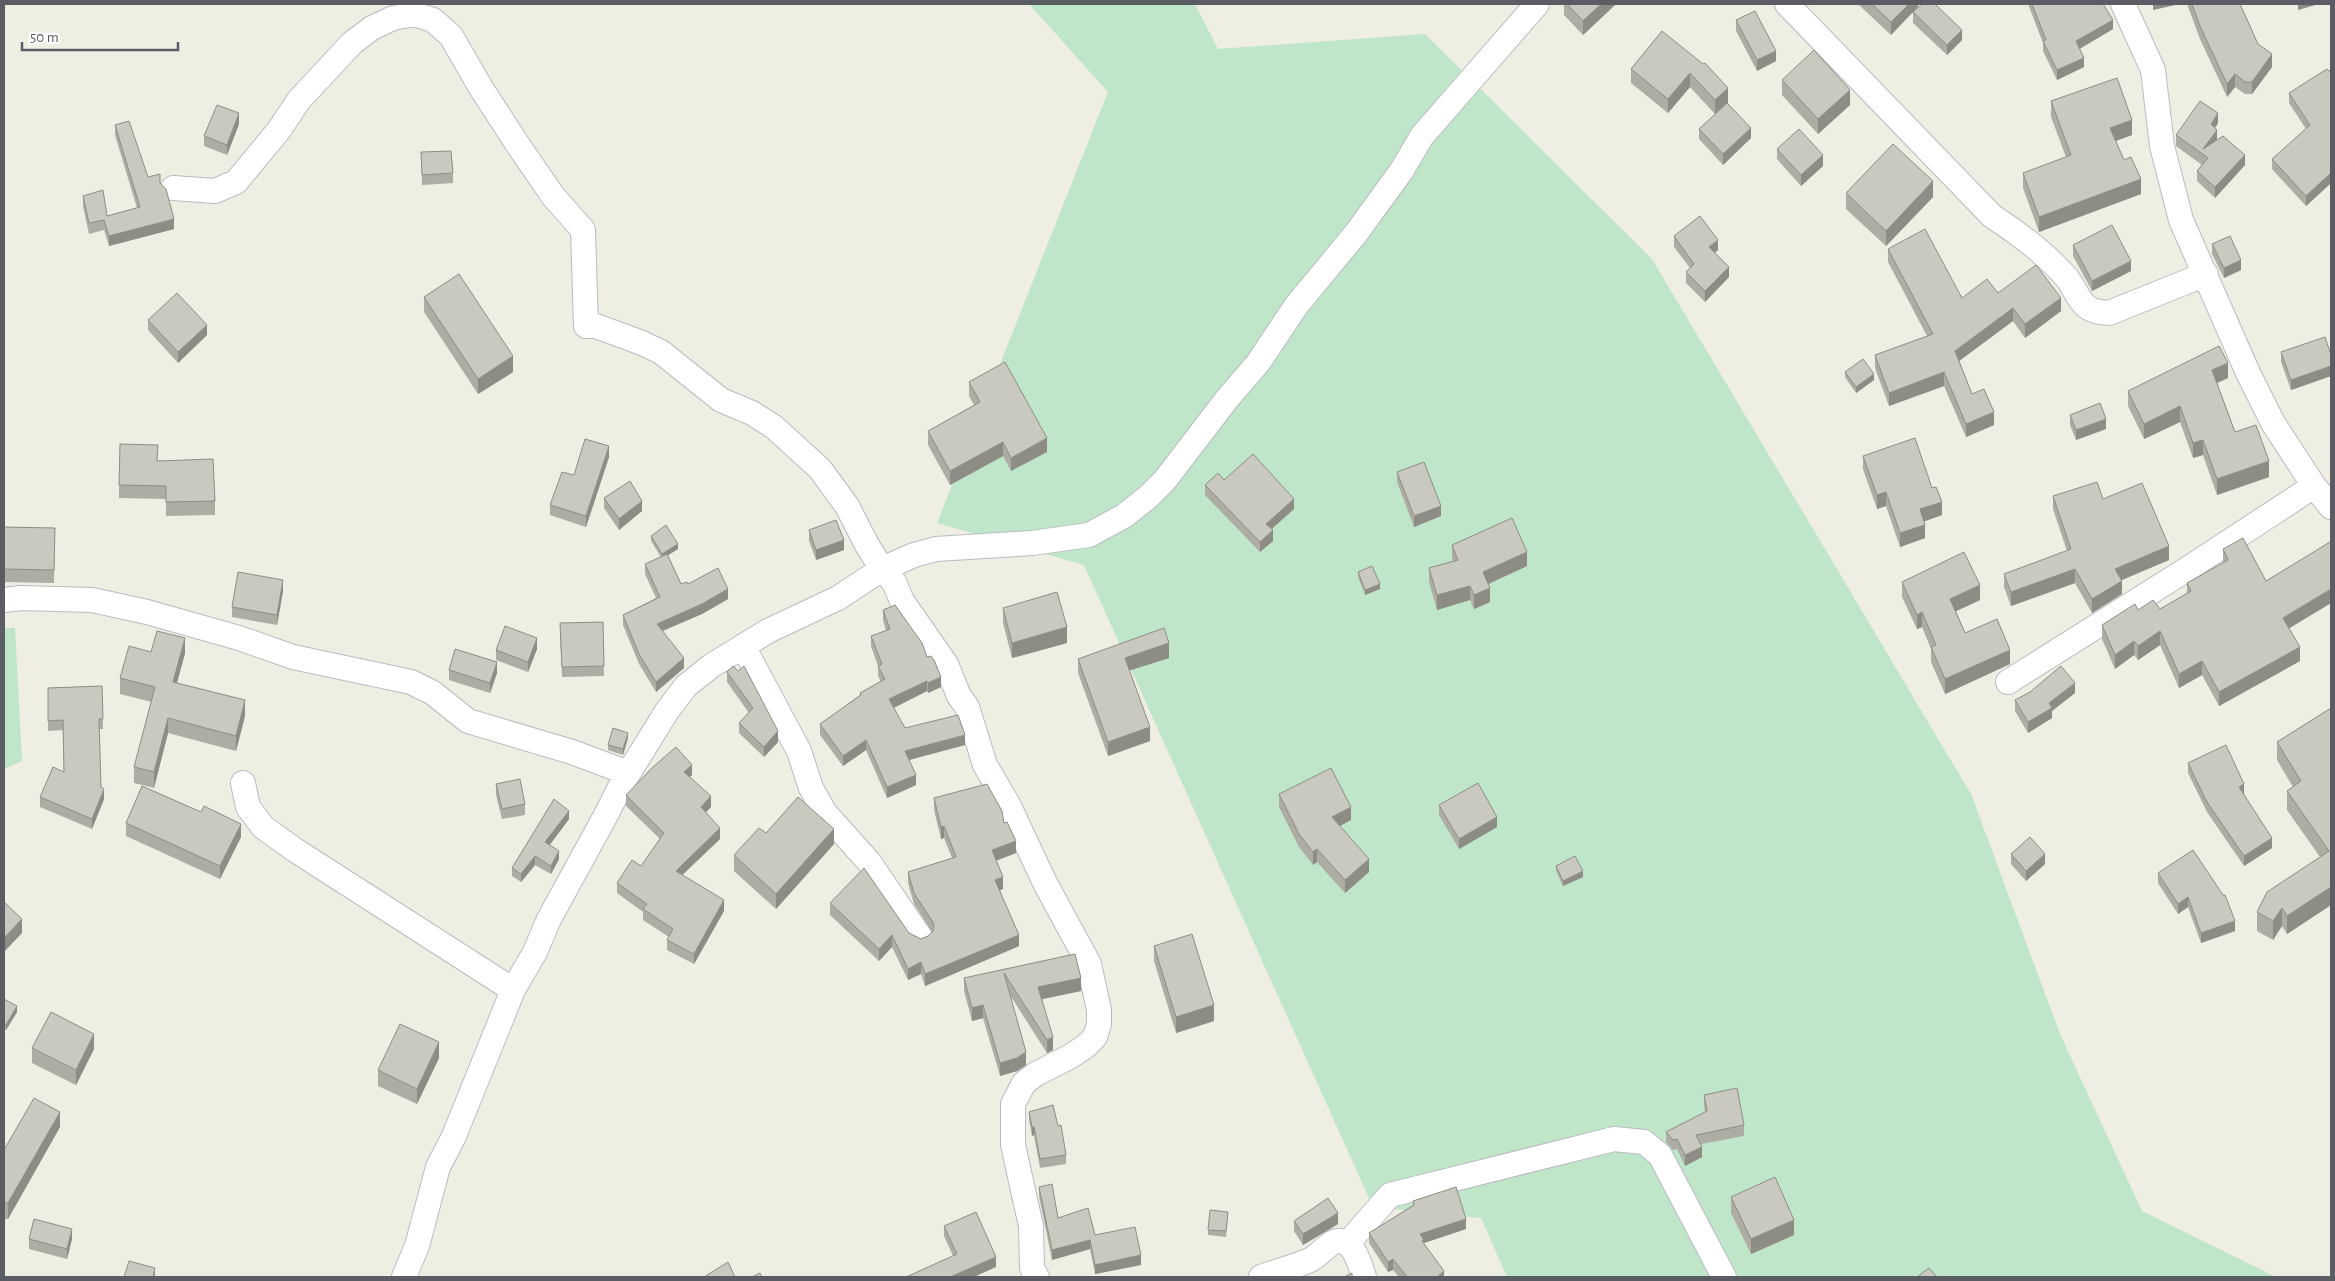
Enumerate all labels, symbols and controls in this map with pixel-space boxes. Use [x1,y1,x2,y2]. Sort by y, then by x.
scale bar [22,20,179,52]
text: 50 m [30,30,59,45]

